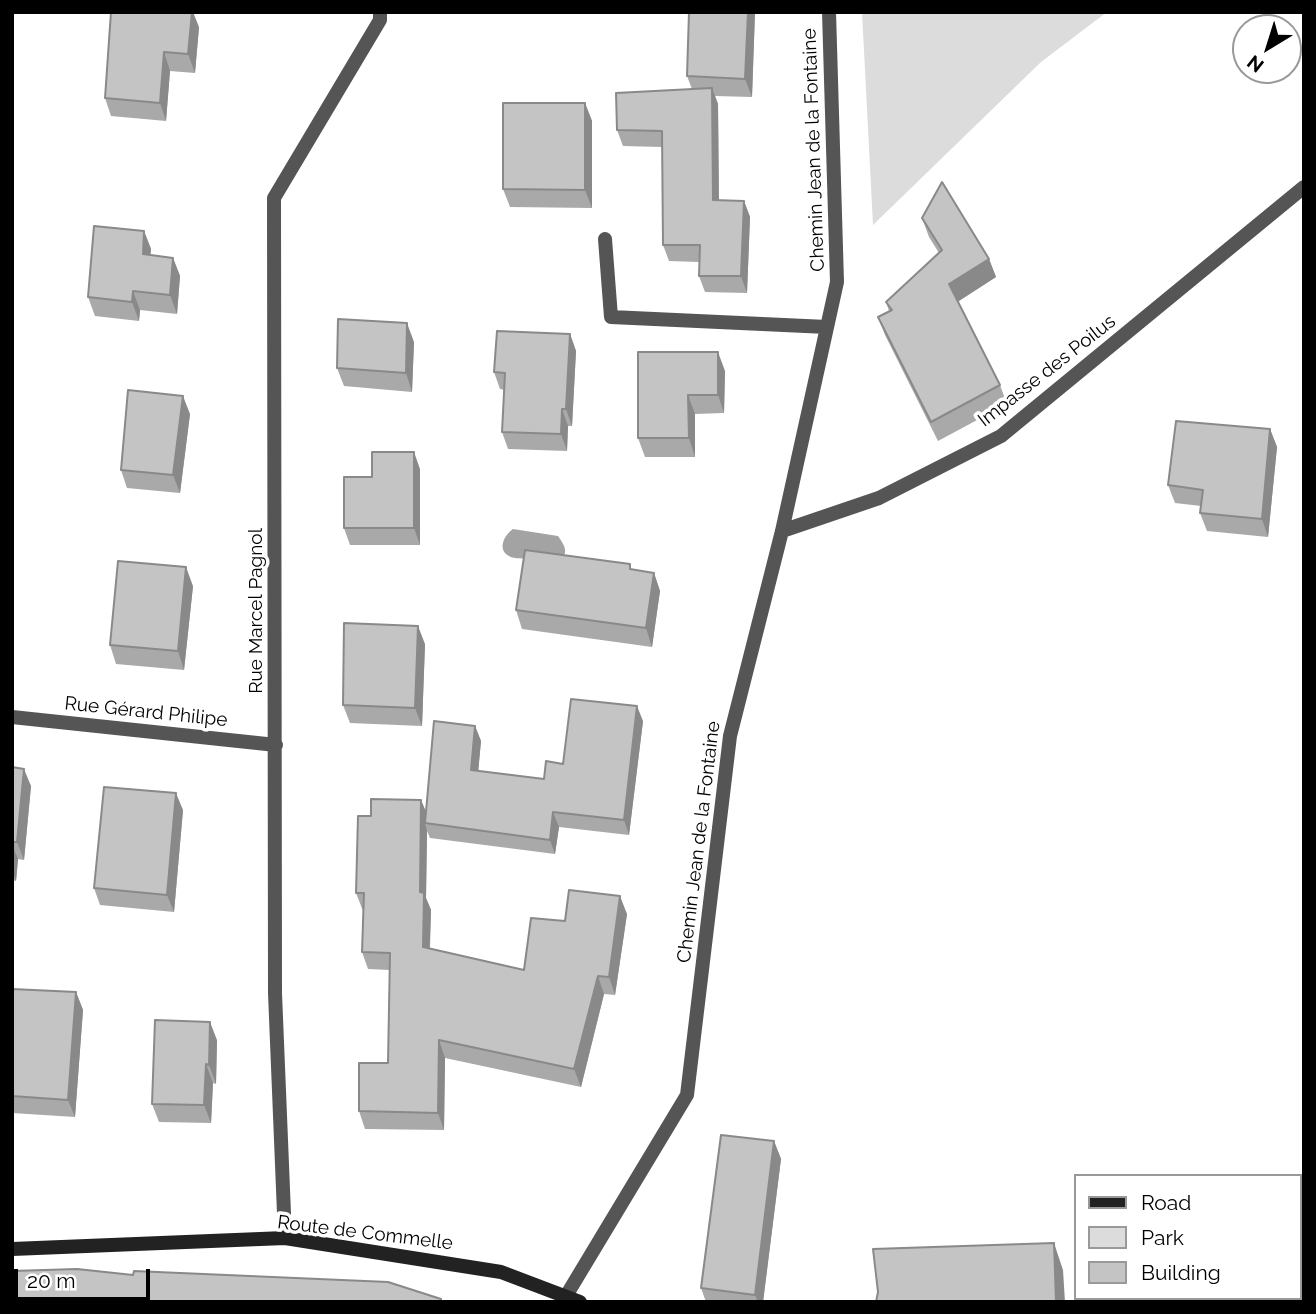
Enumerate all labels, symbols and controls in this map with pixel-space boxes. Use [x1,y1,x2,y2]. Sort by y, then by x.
north arrow [1232,14,1302,84]
street label: Chemin Jean de la Fontaine [798,28,830,272]
text: N [1243,51,1268,77]
street label: Impasse des Poilus [974,310,1120,432]
street label: Rue Marcel Pagnol [245,528,267,694]
street label: Rue Gérard Philipe [63,692,229,732]
street label: Chemin Jean de la Fontaine [673,720,725,964]
legend [1074,1174,1302,1300]
text: Road [1141,1190,1191,1215]
street label: Route de Commelle [276,1211,454,1255]
text: Park [1141,1225,1184,1250]
scale bar [18,1254,154,1298]
text: Building [1141,1260,1221,1285]
text: 20 m [27,1268,75,1293]

